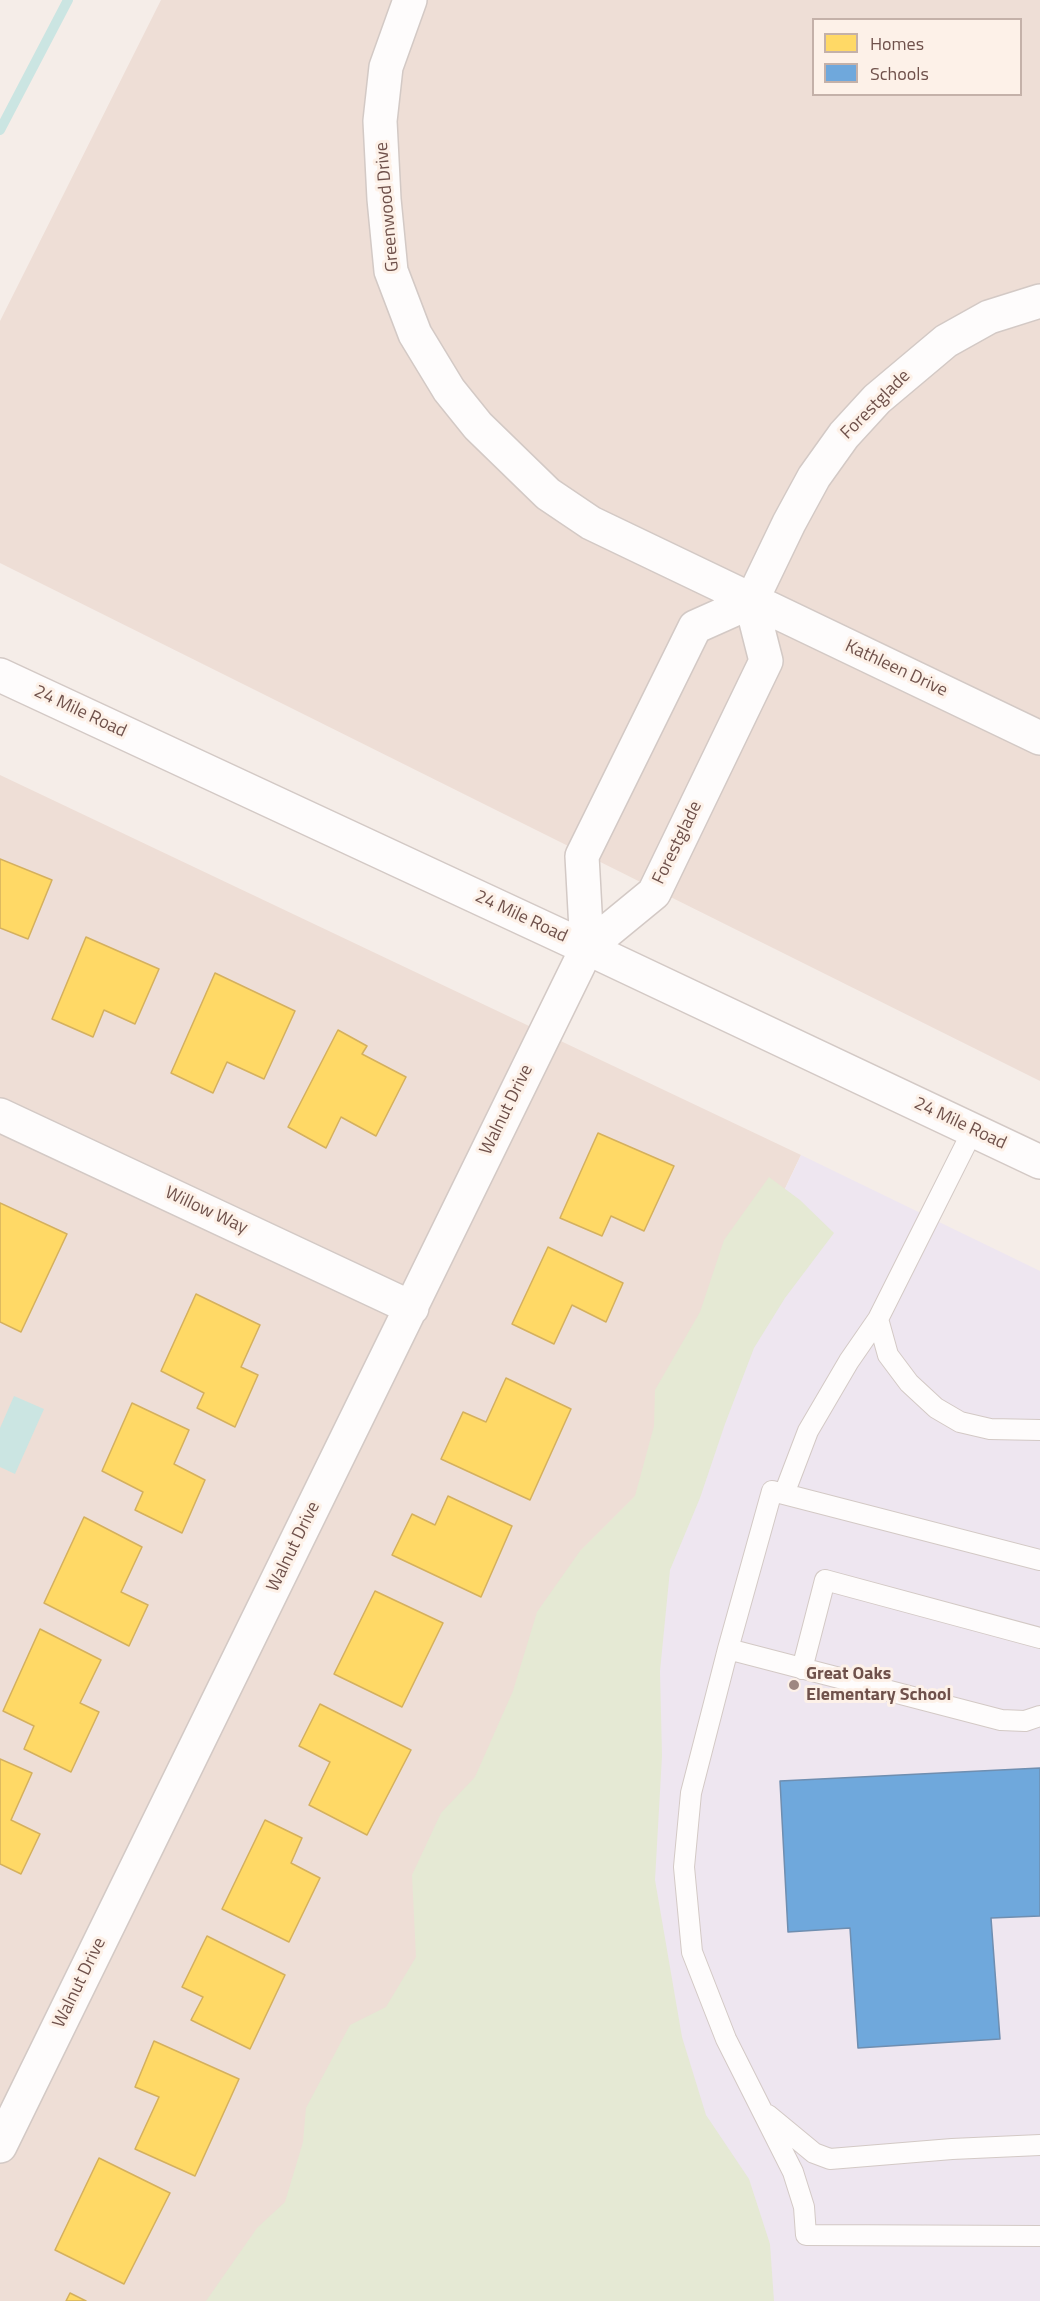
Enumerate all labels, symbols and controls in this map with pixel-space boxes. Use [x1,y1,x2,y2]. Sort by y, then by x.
legend [812,18,1022,96]
text: Homes [870,30,924,57]
text: Schools [870,60,929,87]
street label: Greenwood Drive [372,141,404,273]
street label: Forestglade [837,366,915,444]
street label: Kathleen Drive [841,636,951,702]
street label: 24 Mile Road [30,681,130,743]
street label: Forestglade [649,798,707,888]
street label: 24 Mile Road [471,886,571,948]
street label: Walnut Drive [476,1061,538,1159]
street label: 24 Mile Road [910,1093,1010,1155]
street label: Willow Way [161,1182,251,1240]
street label: Walnut Drive [263,1498,325,1596]
place label: Great Oaks Elementary School [806,1664,951,1706]
marker: Great Oaks Elementary School [787,1678,801,1692]
street label: Walnut Drive [49,1934,111,2032]

